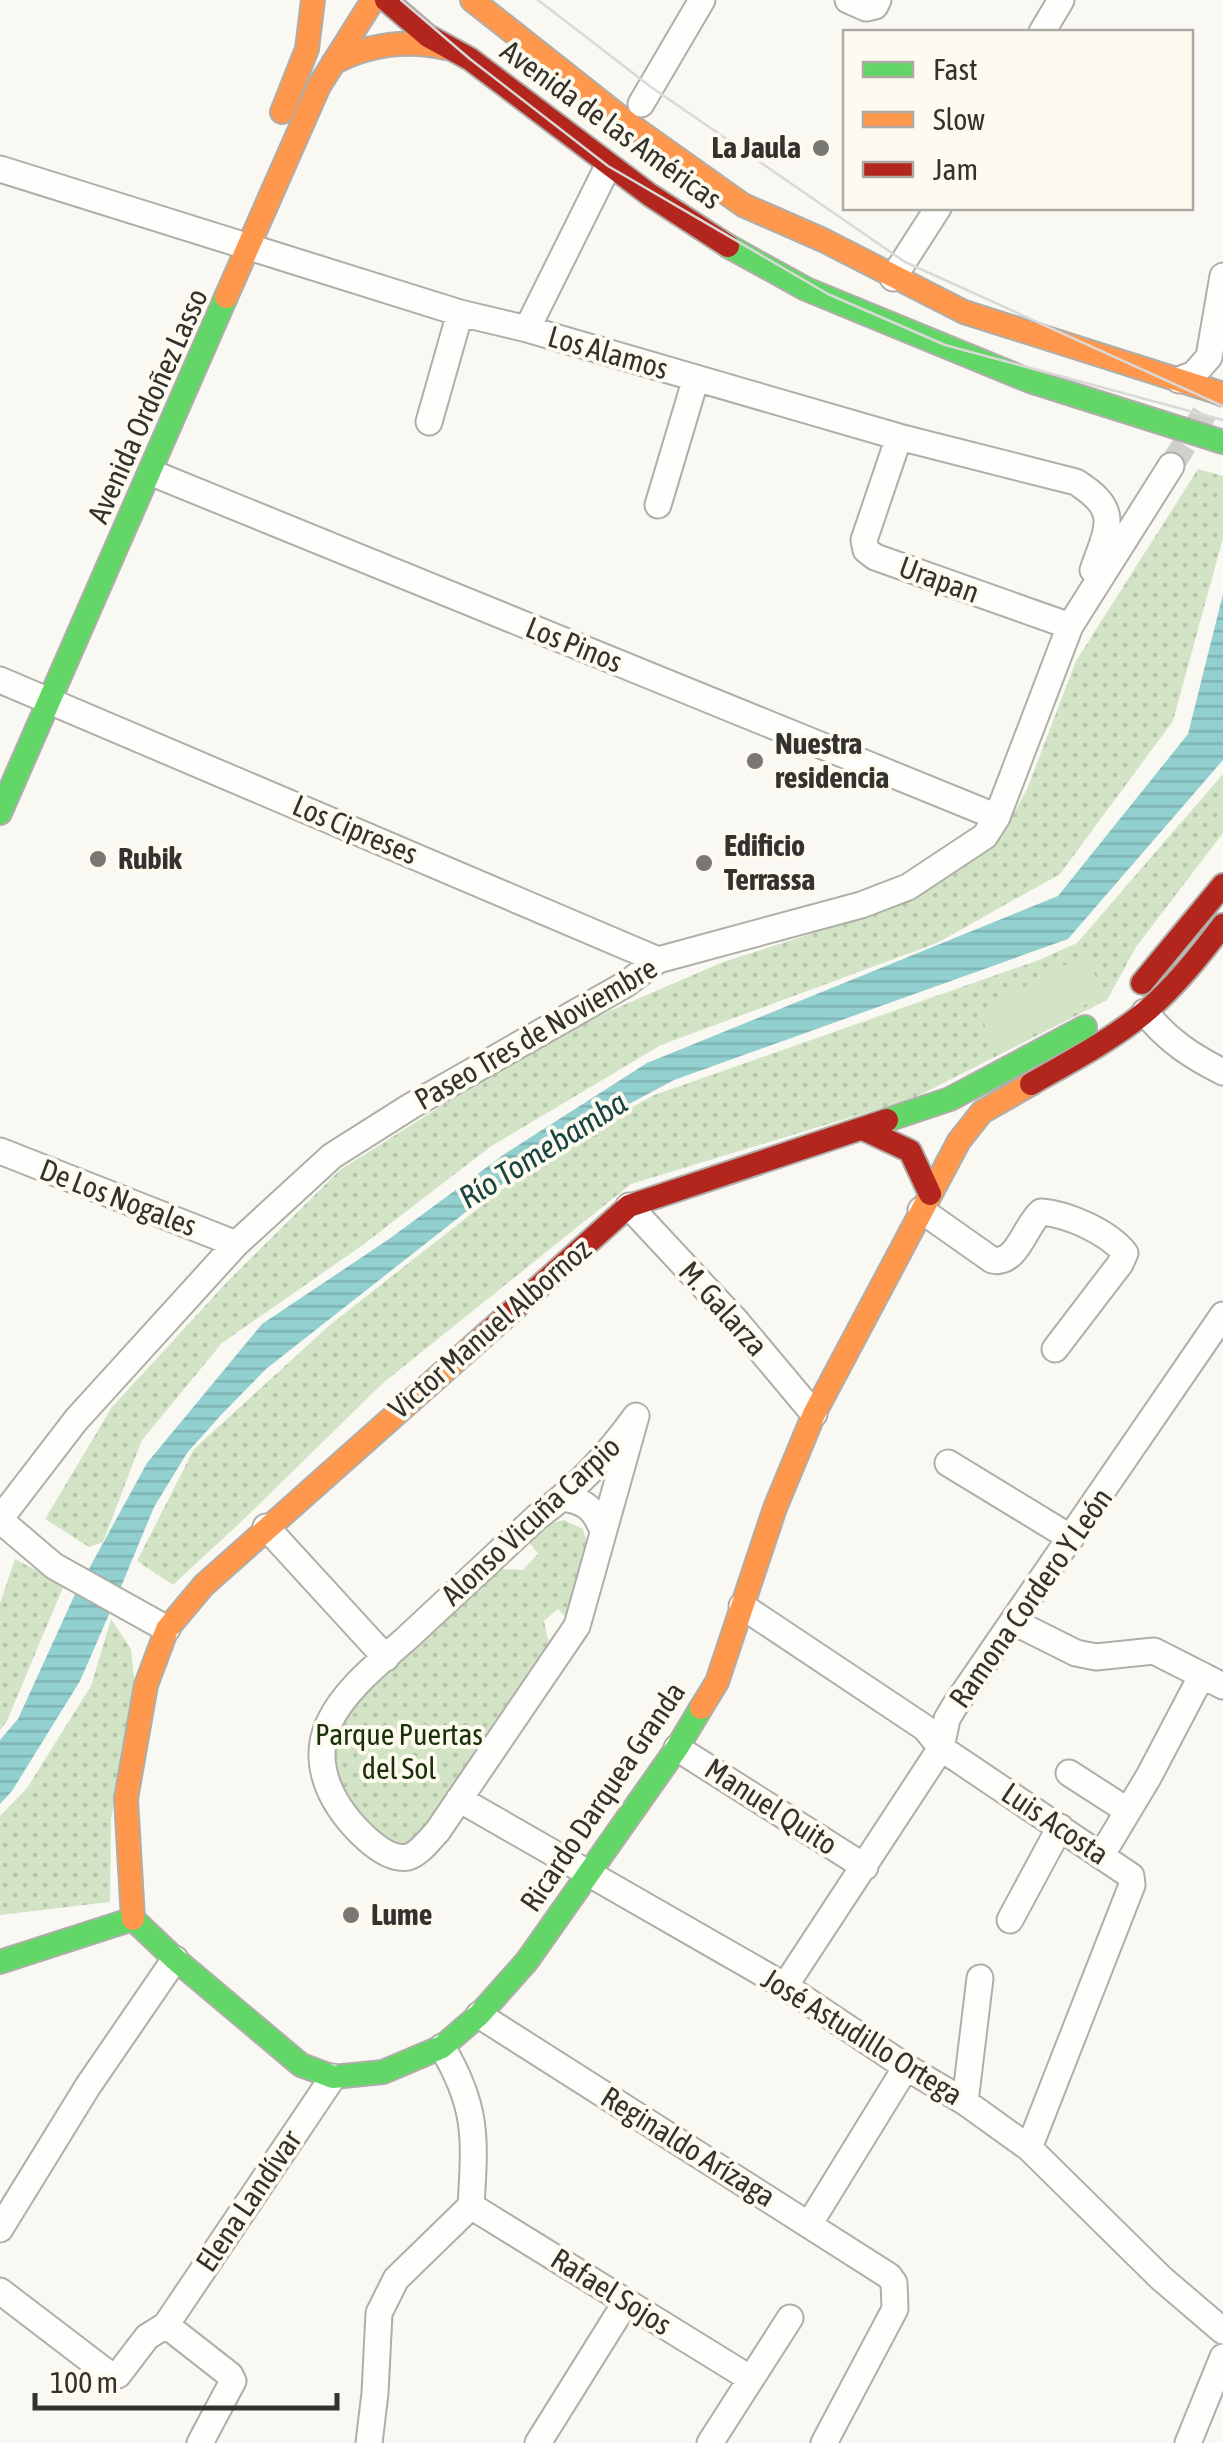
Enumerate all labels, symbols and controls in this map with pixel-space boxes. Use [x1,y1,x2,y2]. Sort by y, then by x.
legend [843,30,1193,210]
street label: Avenida de las Américas [495,33,728,216]
text: Fast [933,52,978,86]
text: Slow [933,102,985,136]
place label: La Jaula [711,130,801,164]
marker: La Jaula [810,137,832,159]
text: Jam [933,152,978,186]
street label: Avenida Ordoñez Lasso [80,283,214,528]
street label: Los Alamos [544,319,672,385]
street label: Urapan [895,549,984,609]
street label: Los Pinos [521,609,627,679]
place label: Nuestra residencia [775,726,889,794]
marker: Nuestra residencia [744,750,766,772]
street label: Los Cipreses [288,788,423,871]
place label: Edificio Terrassa [724,828,815,896]
place label: Rubik [118,841,183,875]
marker: Rubik [87,848,109,870]
marker: Edificio Terrassa [693,852,715,874]
street label: Paseo Tres de Noviembre [409,950,662,1116]
water label: Río Tomebamba [452,1083,633,1216]
street label: De Los Nogales [35,1152,201,1242]
street label: Victor Manuel Albornoz [382,1231,597,1425]
street label: M. Galarza [673,1254,775,1362]
street label: Alonso Vicuña Carpio [434,1429,626,1612]
street label: Ramona Cordero Y León [942,1481,1119,1714]
street label: Ricardo Darquea Granda [513,1675,691,1917]
park label: Parque Puertas del Sol [315,1717,483,1785]
street label: Manuel Quito [699,1751,844,1861]
street label: Luis Acosta [996,1775,1115,1871]
place label: Lume [371,1897,432,1931]
marker: Lume [340,1904,362,1926]
street label: José Astudillo Ortega [756,1961,969,2111]
street label: Reginaldo Arízaga [595,2079,782,2213]
street label: Elena Landívar [189,2123,308,2277]
street label: Rafael Sojos [545,2241,678,2341]
scale bar [35,2348,338,2410]
text: 100 m [50,2365,118,2399]

